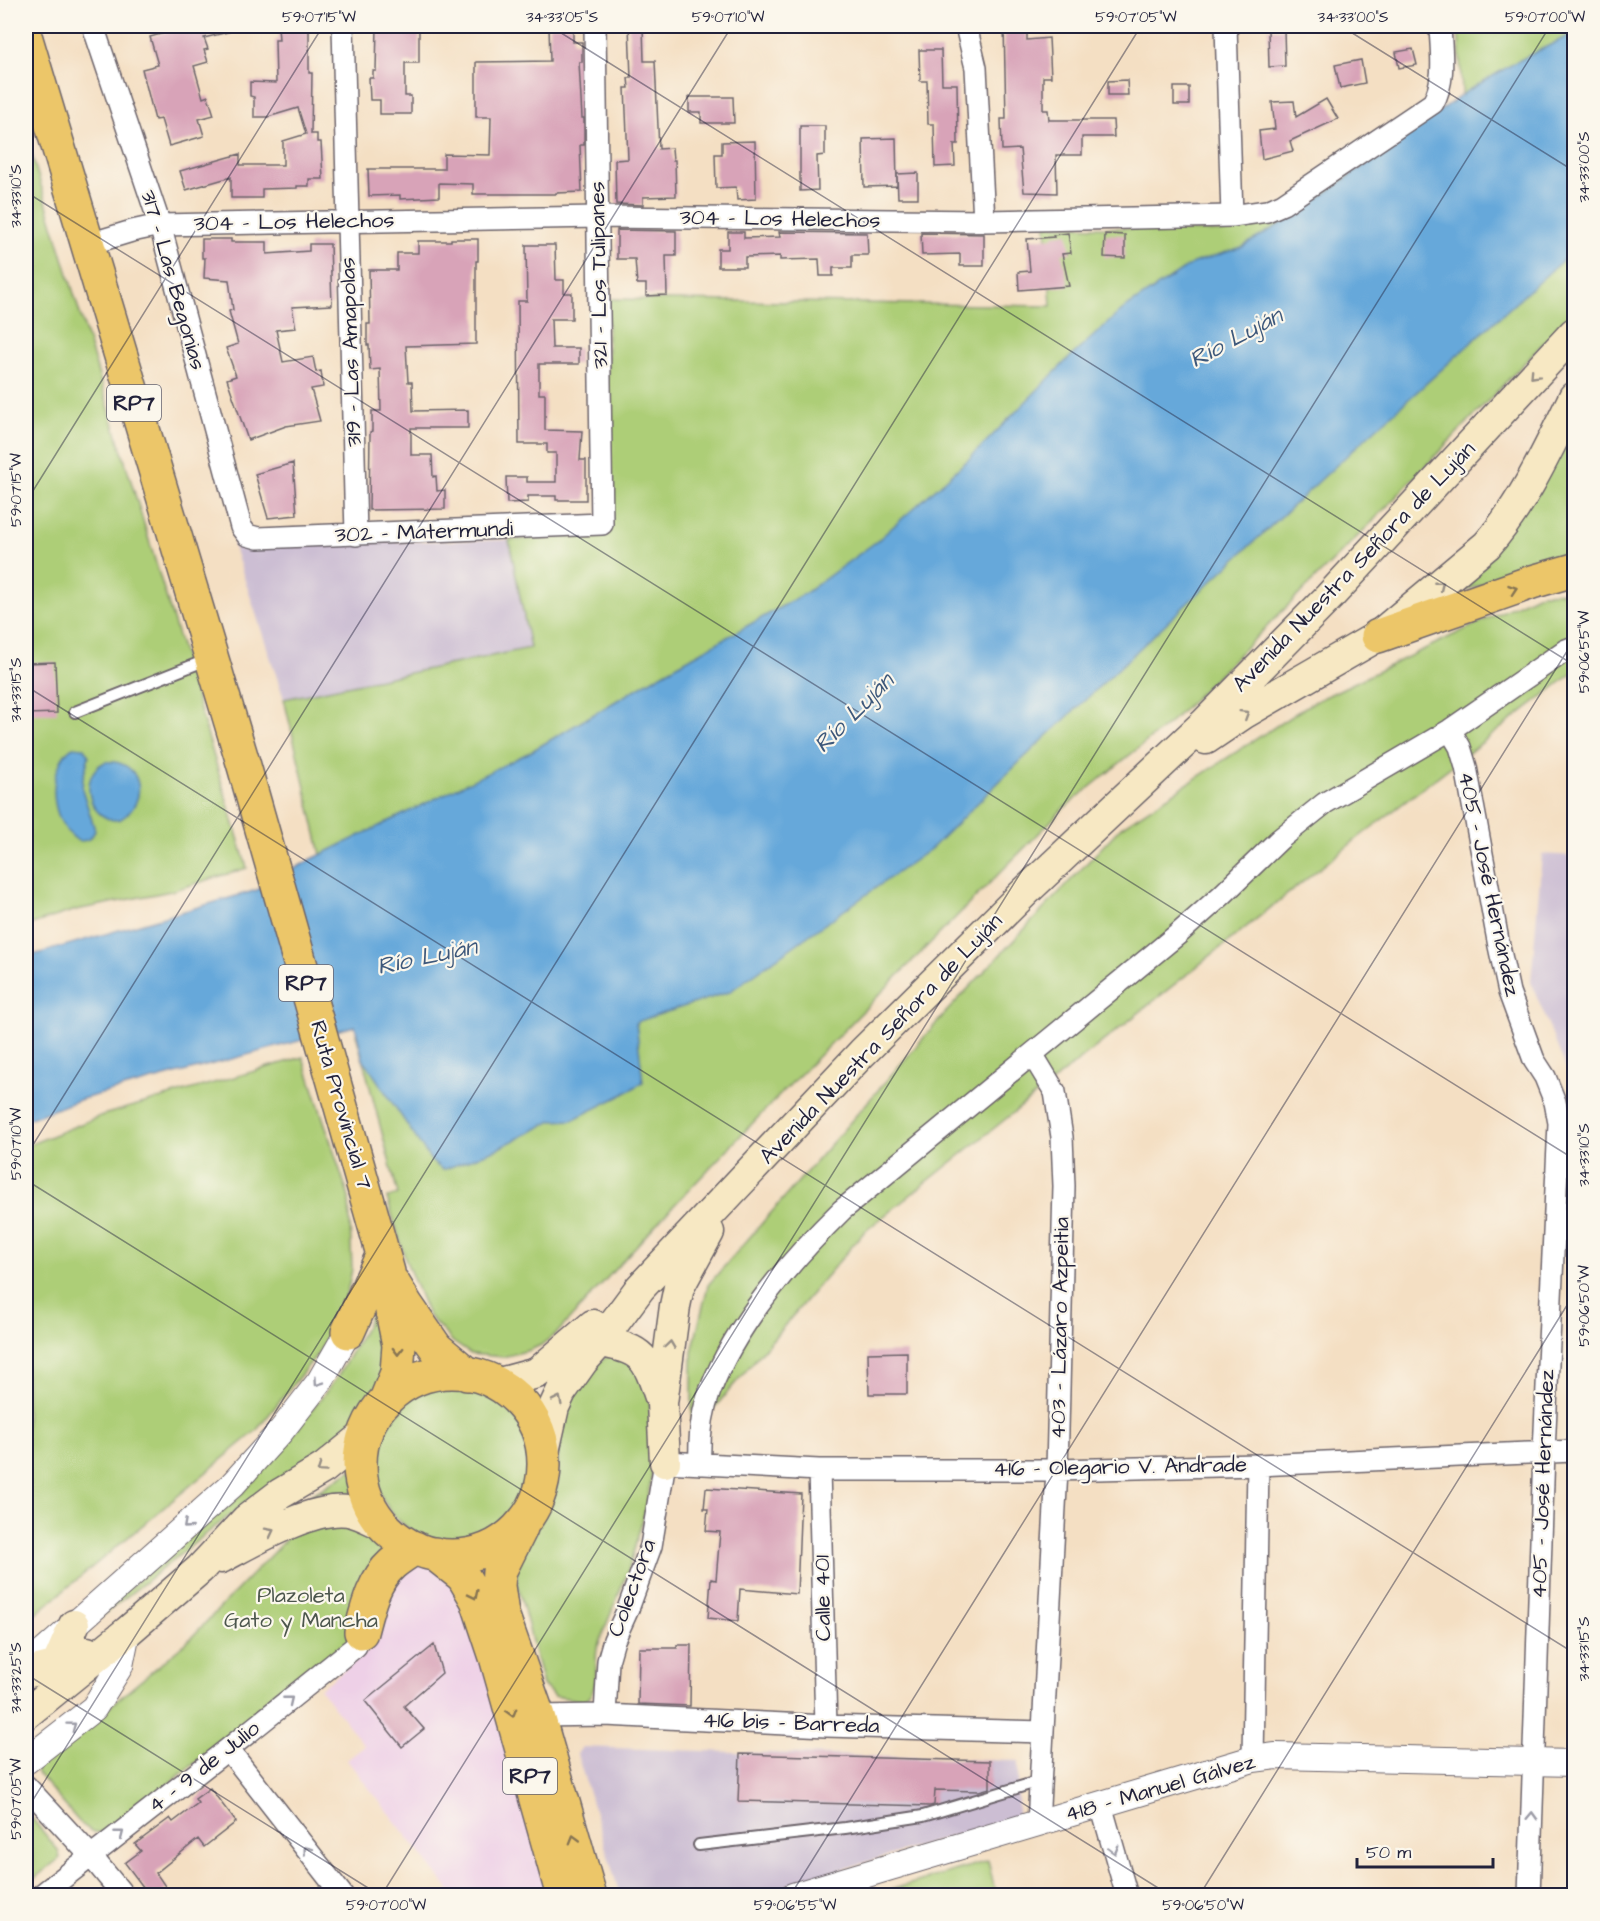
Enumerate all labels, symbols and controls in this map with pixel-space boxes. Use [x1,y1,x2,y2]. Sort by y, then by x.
text: 59°07'15"W [282,7,356,28]
text: 34°33'05"S [526,7,598,28]
text: 59°07'10"W [692,7,764,28]
text: 59°07'05"W [1095,7,1177,28]
text: 34°33'00"S [1318,7,1389,28]
text: 59°07'00"W [1505,7,1585,28]
text: 34°33'00"S [1574,131,1595,202]
text: 34°33'10"S [6,164,27,228]
street label: 321 - Los Tulipanes [582,181,616,369]
street label: 317 - Las Begonias [131,186,214,374]
street label: 304 - Los Helechos [679,202,881,236]
street label: 304 - Los Helechos [193,205,395,239]
street label: 319 - Las Amapolas [332,257,370,447]
water label: Río Luján [1183,298,1290,377]
one-way arrow [1530,369,1541,379]
road number: RP7 [107,385,161,421]
street label: Avenida Nuestra Señora de Luján [1225,435,1483,699]
text: 59°07'15"W [6,453,27,527]
street label: 302 - Matermundi [334,513,514,551]
one-way arrow [1433,582,1444,593]
one-way arrow [1507,583,1518,596]
text: 59°06'55"W [1574,611,1595,693]
text: 34°33'15"S [6,657,27,722]
water label: Río Luján [806,664,903,761]
one-way arrow [1239,709,1249,721]
street label: 405 - José Hernández [1450,769,1528,999]
street label: Avenida Nuestra Señora de Luján [752,907,1010,1171]
water label: Río Luján [374,929,482,984]
road number: RP7 [279,965,333,1001]
street label: Ruta Provincial 7 [302,1017,380,1193]
text: 59°07'10"W [6,1108,27,1180]
text: 34°33'10"S [1574,1123,1595,1187]
street label: 403 - Lázaro Azpeitia [1043,1217,1077,1439]
text: 59°06'50"W [1574,1265,1595,1347]
one-way arrow [663,1341,675,1350]
one-way arrow [392,1346,404,1355]
street label: 405 - José Hernández [1524,1369,1562,1599]
one-way arrow [314,1375,325,1386]
one-way arrow [550,1395,562,1406]
street label: 416 - Olegario V. Andrade [993,1449,1247,1486]
one-way arrow [316,1462,327,1473]
one-way arrow [183,1518,194,1529]
one-way arrow [264,1528,275,1539]
street label: Colectora [600,1535,664,1641]
street label: Calle 401 [807,1555,839,1641]
park label: Plazoleta Gato y Mancha [224,1580,378,1637]
one-way arrow [467,1589,478,1600]
text: 34°33'15"S [1574,1616,1595,1681]
text: 34°33'25"S [6,1642,27,1714]
one-way arrow [282,1696,293,1707]
street label: 416 bis - Barreda [702,1704,880,1742]
one-way arrow [505,1707,517,1718]
street label: 4 - 9 de Julio [141,1713,267,1821]
one-way arrow [65,1722,76,1733]
street label: 418 - Manuel Gálvez [1061,1746,1259,1830]
text: 59°07'05"W [6,1758,27,1840]
road number: RP7 [503,1758,557,1794]
one-way arrow [1526,1812,1538,1821]
one-way arrow [113,1830,124,1841]
scale bar [1357,1831,1494,1869]
one-way arrow [569,1834,581,1845]
text: 50 m [1366,1840,1411,1865]
one-way arrow [303,1845,314,1856]
one-way arrow [1107,1845,1119,1855]
text: 59°07'00"W [346,1895,426,1916]
text: 59°06'55"W [754,1895,836,1916]
text: 59°06'50"W [1162,1895,1244,1916]

